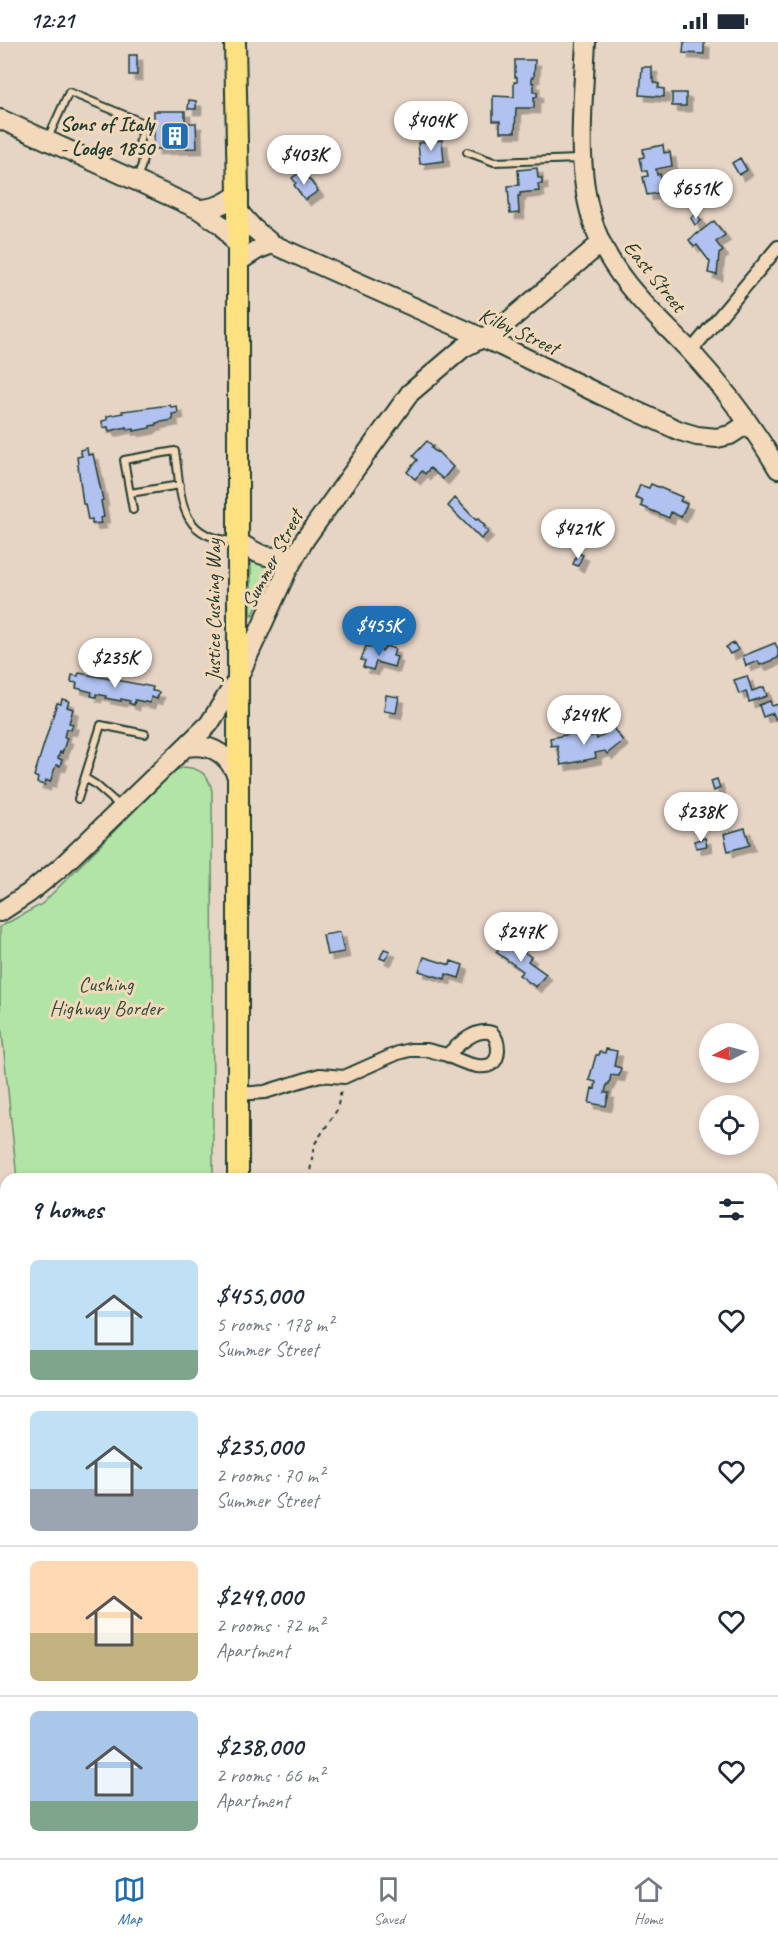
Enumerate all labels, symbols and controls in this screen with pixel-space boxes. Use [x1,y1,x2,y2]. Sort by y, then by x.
text: 12:21 [30,7,74,35]
pin: $404K [389,101,473,152]
text: $404K [408,108,454,133]
place label: Sons of Italy - Lodge 1850 [60,111,157,161]
building icon: Sons of Italy - Lodge 1850 [159,120,191,152]
pin: $403K [262,135,346,186]
text: $403K [281,142,327,167]
pin: $651K [654,169,738,220]
text: $651K [673,176,719,201]
street label: East Street [618,235,693,319]
street label: Kilby Street [475,301,566,362]
street label: Summer Street [235,503,310,613]
pin: $421K [536,509,620,560]
text: $421K [555,516,601,541]
street label: Justice Cushing Way [200,537,226,682]
pin: $455K [337,606,421,657]
text: $455K [356,613,402,638]
pin: $235K [73,638,157,689]
text: $235K [92,645,138,670]
pin: $249K [542,695,626,746]
text: $249K [561,702,607,727]
pin: $238K [659,792,743,843]
text: $238K [678,799,724,824]
pin: $247K [479,912,563,963]
text: $247K [498,919,544,944]
park label: Cushing Highway Border [49,971,165,1021]
north arrow [699,1023,759,1083]
map controls [699,1023,759,1155]
button: locate [699,1095,759,1155]
text: 9 homes [30,1193,103,1226]
icon: filters [715,1193,748,1226]
text: $455,000 [216,1279,302,1312]
icon: home [78,1284,150,1356]
icon: heart [715,1304,748,1337]
text: 5 rooms · 178 m² [216,1312,333,1337]
text: Summer Street [216,1337,318,1362]
text: $235,000 [216,1430,303,1463]
icon: home [78,1435,150,1507]
icon: heart [715,1455,748,1488]
text: 2 rooms · 70 m² [216,1463,324,1488]
text: Summer Street [216,1488,318,1513]
text: $249,000 [216,1580,303,1613]
icon: home [78,1585,150,1657]
icon: heart [715,1605,748,1638]
text: 2 rooms · 72 m² [216,1613,324,1638]
text: Apartment [216,1638,289,1663]
text: $238,000 [216,1730,303,1763]
icon: home [78,1735,150,1807]
icon: heart [715,1755,748,1788]
text: 2 rooms · 66 m² [216,1763,324,1788]
text: Apartment [216,1788,289,1813]
tab: Map [113,1873,146,1929]
tab: Saved [372,1873,405,1929]
tab: Home [632,1873,665,1929]

